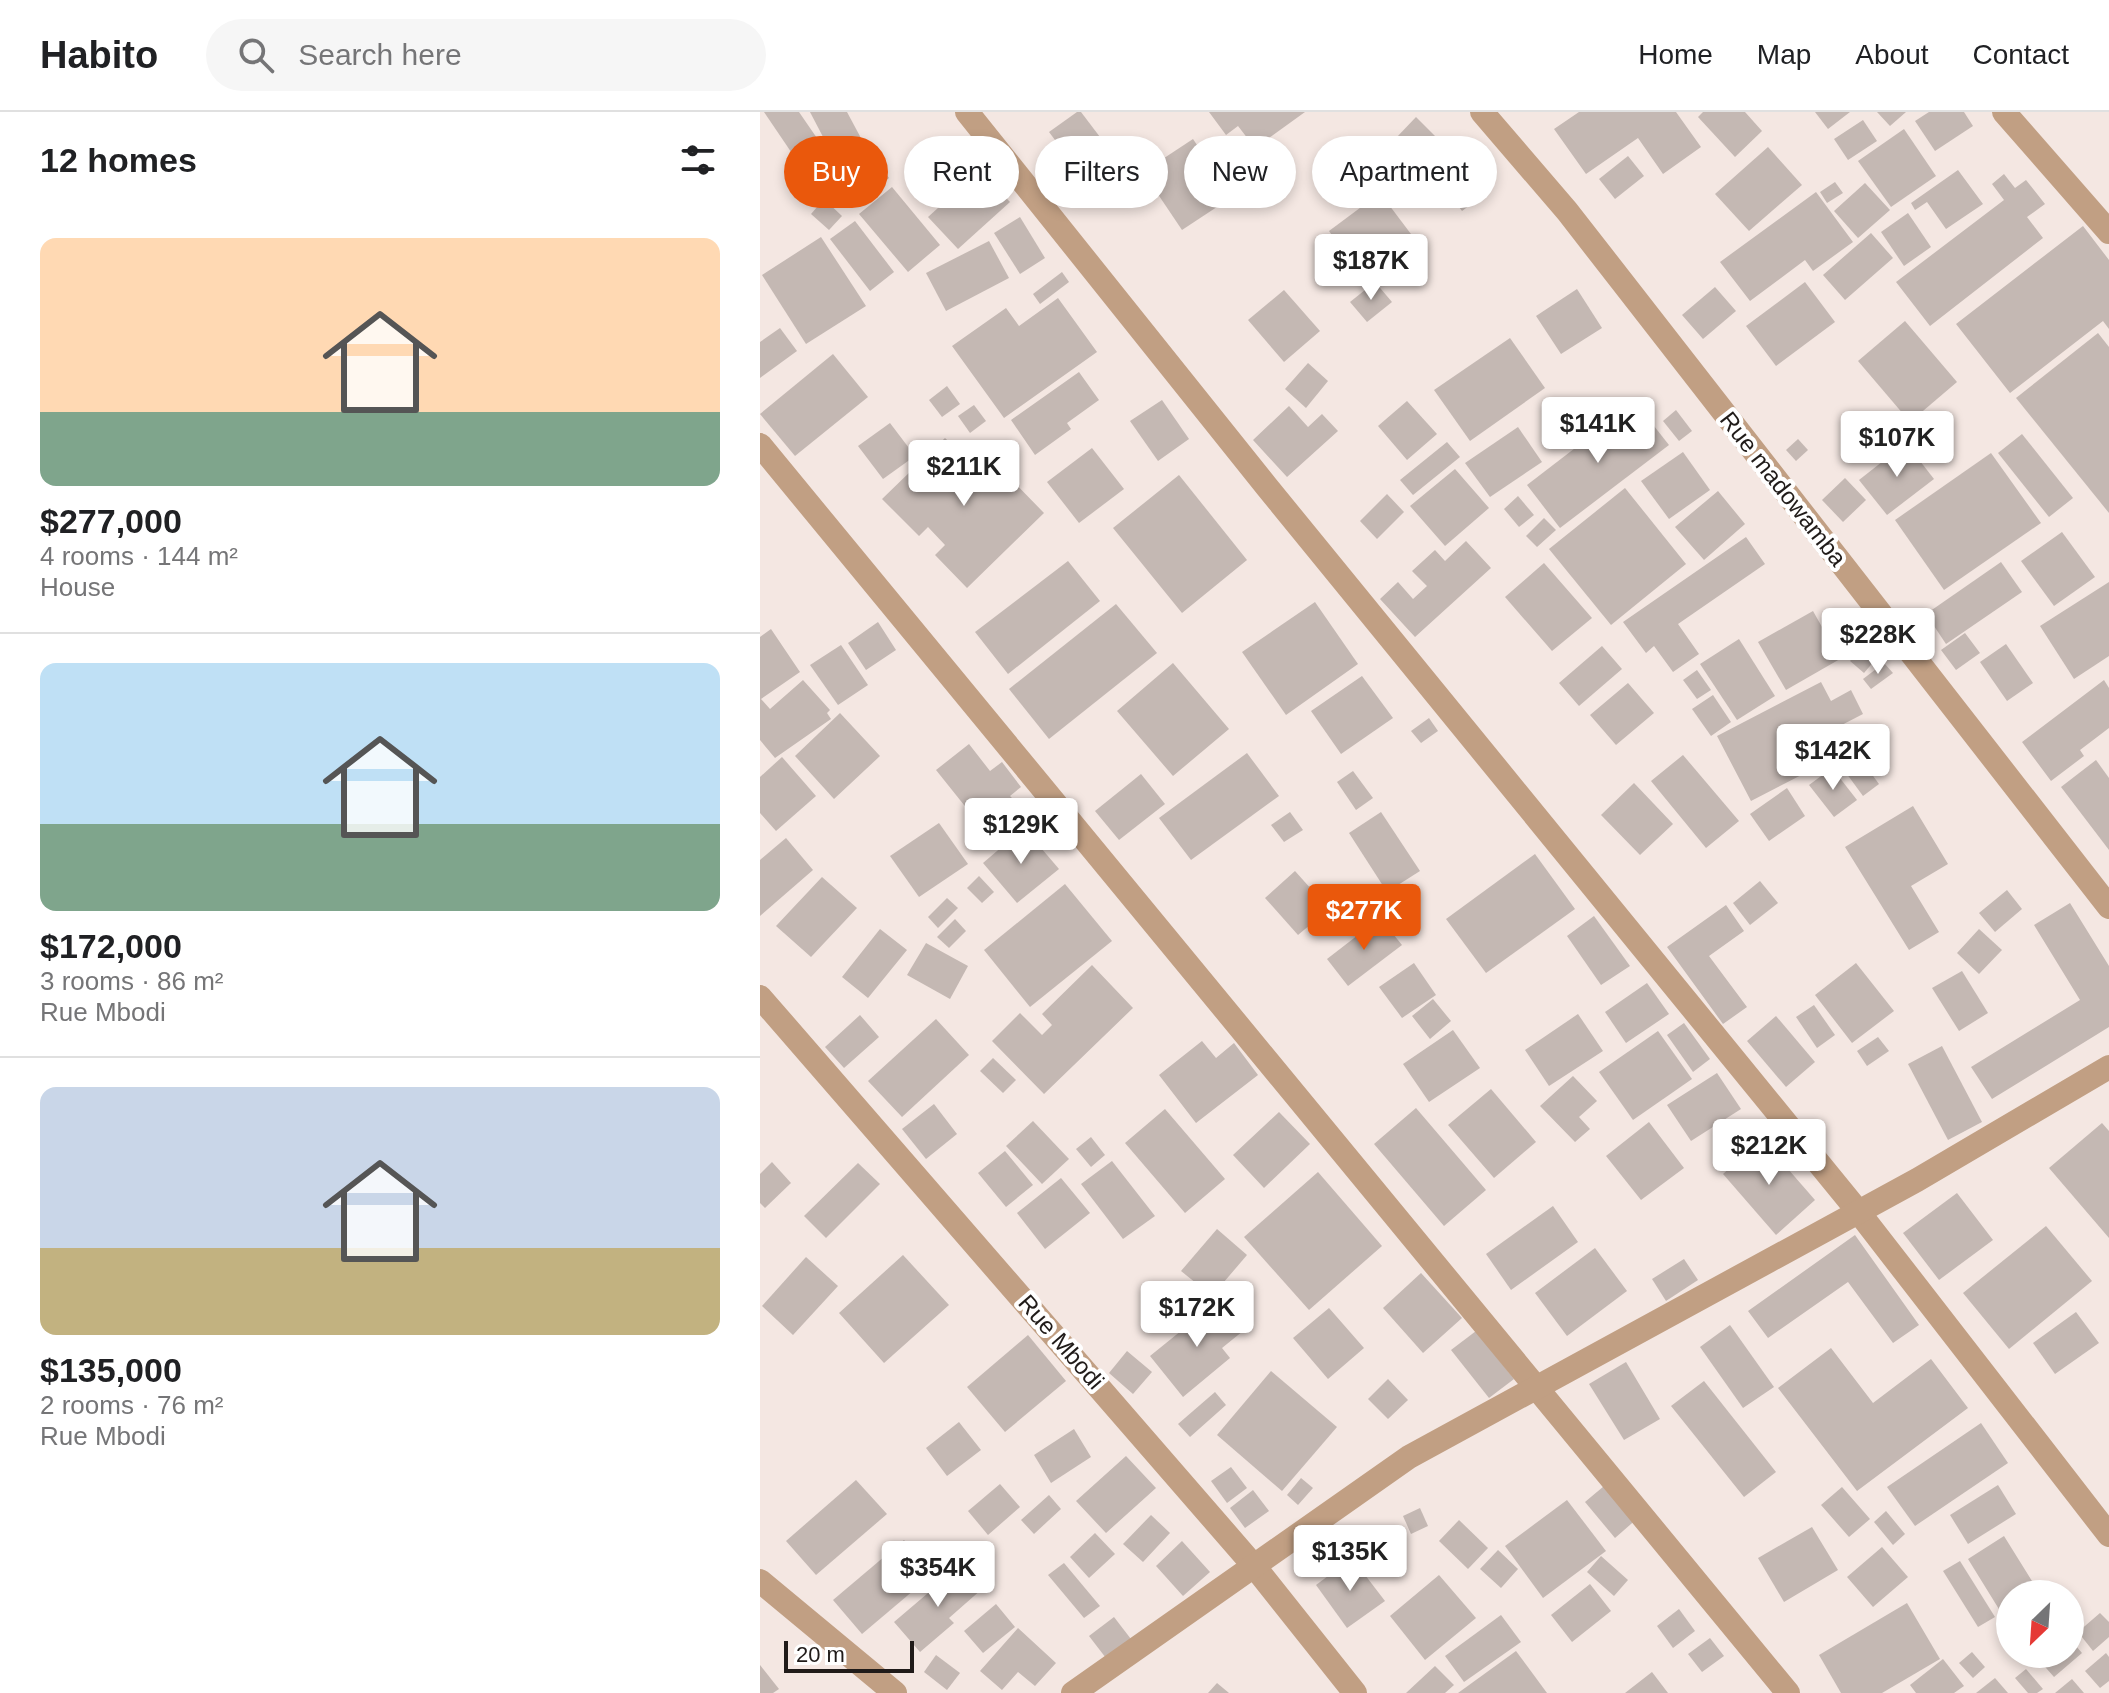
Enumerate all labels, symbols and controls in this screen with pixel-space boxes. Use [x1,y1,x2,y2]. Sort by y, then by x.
search box [206,19,766,91]
icon: search [234,33,278,77]
text: Habito [40,34,158,76]
text: Search here [298,38,462,71]
text: Home [1638,39,1713,70]
text: Map [1757,39,1811,70]
text: About [1855,39,1929,70]
text: Contact [1973,39,2069,70]
chip: Buy [784,136,888,208]
chip: Rent [904,136,1019,208]
chip: Filters [1035,136,1168,208]
chip: New [1184,136,1296,208]
chip: Apartment [1312,136,1497,208]
icon: filters [676,138,720,182]
text: 12 homes [40,141,197,179]
pin: $187K [1315,234,1427,302]
text: $187K [1333,245,1409,275]
icon: home [308,290,452,434]
pin: $141K [1542,397,1654,465]
street label: Rue madowamba [1715,406,1852,572]
text: $141K [1560,408,1636,438]
pin: $107K [1841,411,1953,479]
text: $107K [1859,422,1935,452]
pin: $211K [908,440,1020,508]
text: $211K [926,451,1002,481]
text: $277,000 [40,502,182,540]
text: 4 rooms · 144 m² [40,541,238,571]
text: House [40,572,115,602]
pin: $228K [1822,608,1934,676]
text: $228K [1840,619,1916,649]
icon: home [308,715,452,859]
pin: $142K [1777,724,1889,792]
text: $142K [1795,735,1871,765]
pin: $129K [965,798,1077,866]
text: $129K [983,809,1059,839]
pin: $277K [1308,884,1420,952]
text: $277K [1326,895,1402,925]
text: $172,000 [40,927,182,965]
text: 3 rooms · 86 m² [40,966,224,996]
text: Rue Mbodi [40,997,166,1027]
pin: $212K [1713,1119,1825,1187]
text: $212K [1731,1130,1807,1160]
icon: home [308,1139,452,1283]
pin: $172K [1141,1281,1253,1349]
street label: Rue Mbodi [1013,1289,1110,1394]
text: $172K [1159,1292,1235,1322]
text: $135,000 [40,1351,182,1389]
text: 2 rooms · 76 m² [40,1390,224,1420]
text: Rue Mbodi [40,1421,166,1451]
pin: $135K [1294,1525,1406,1593]
text: $135K [1312,1536,1388,1566]
pin: $354K [882,1541,994,1609]
text: $354K [900,1552,976,1582]
north arrow [1996,1580,2084,1668]
map controls [1996,1580,2084,1668]
scale bar [784,1637,914,1673]
text: 20 m [796,1642,845,1667]

